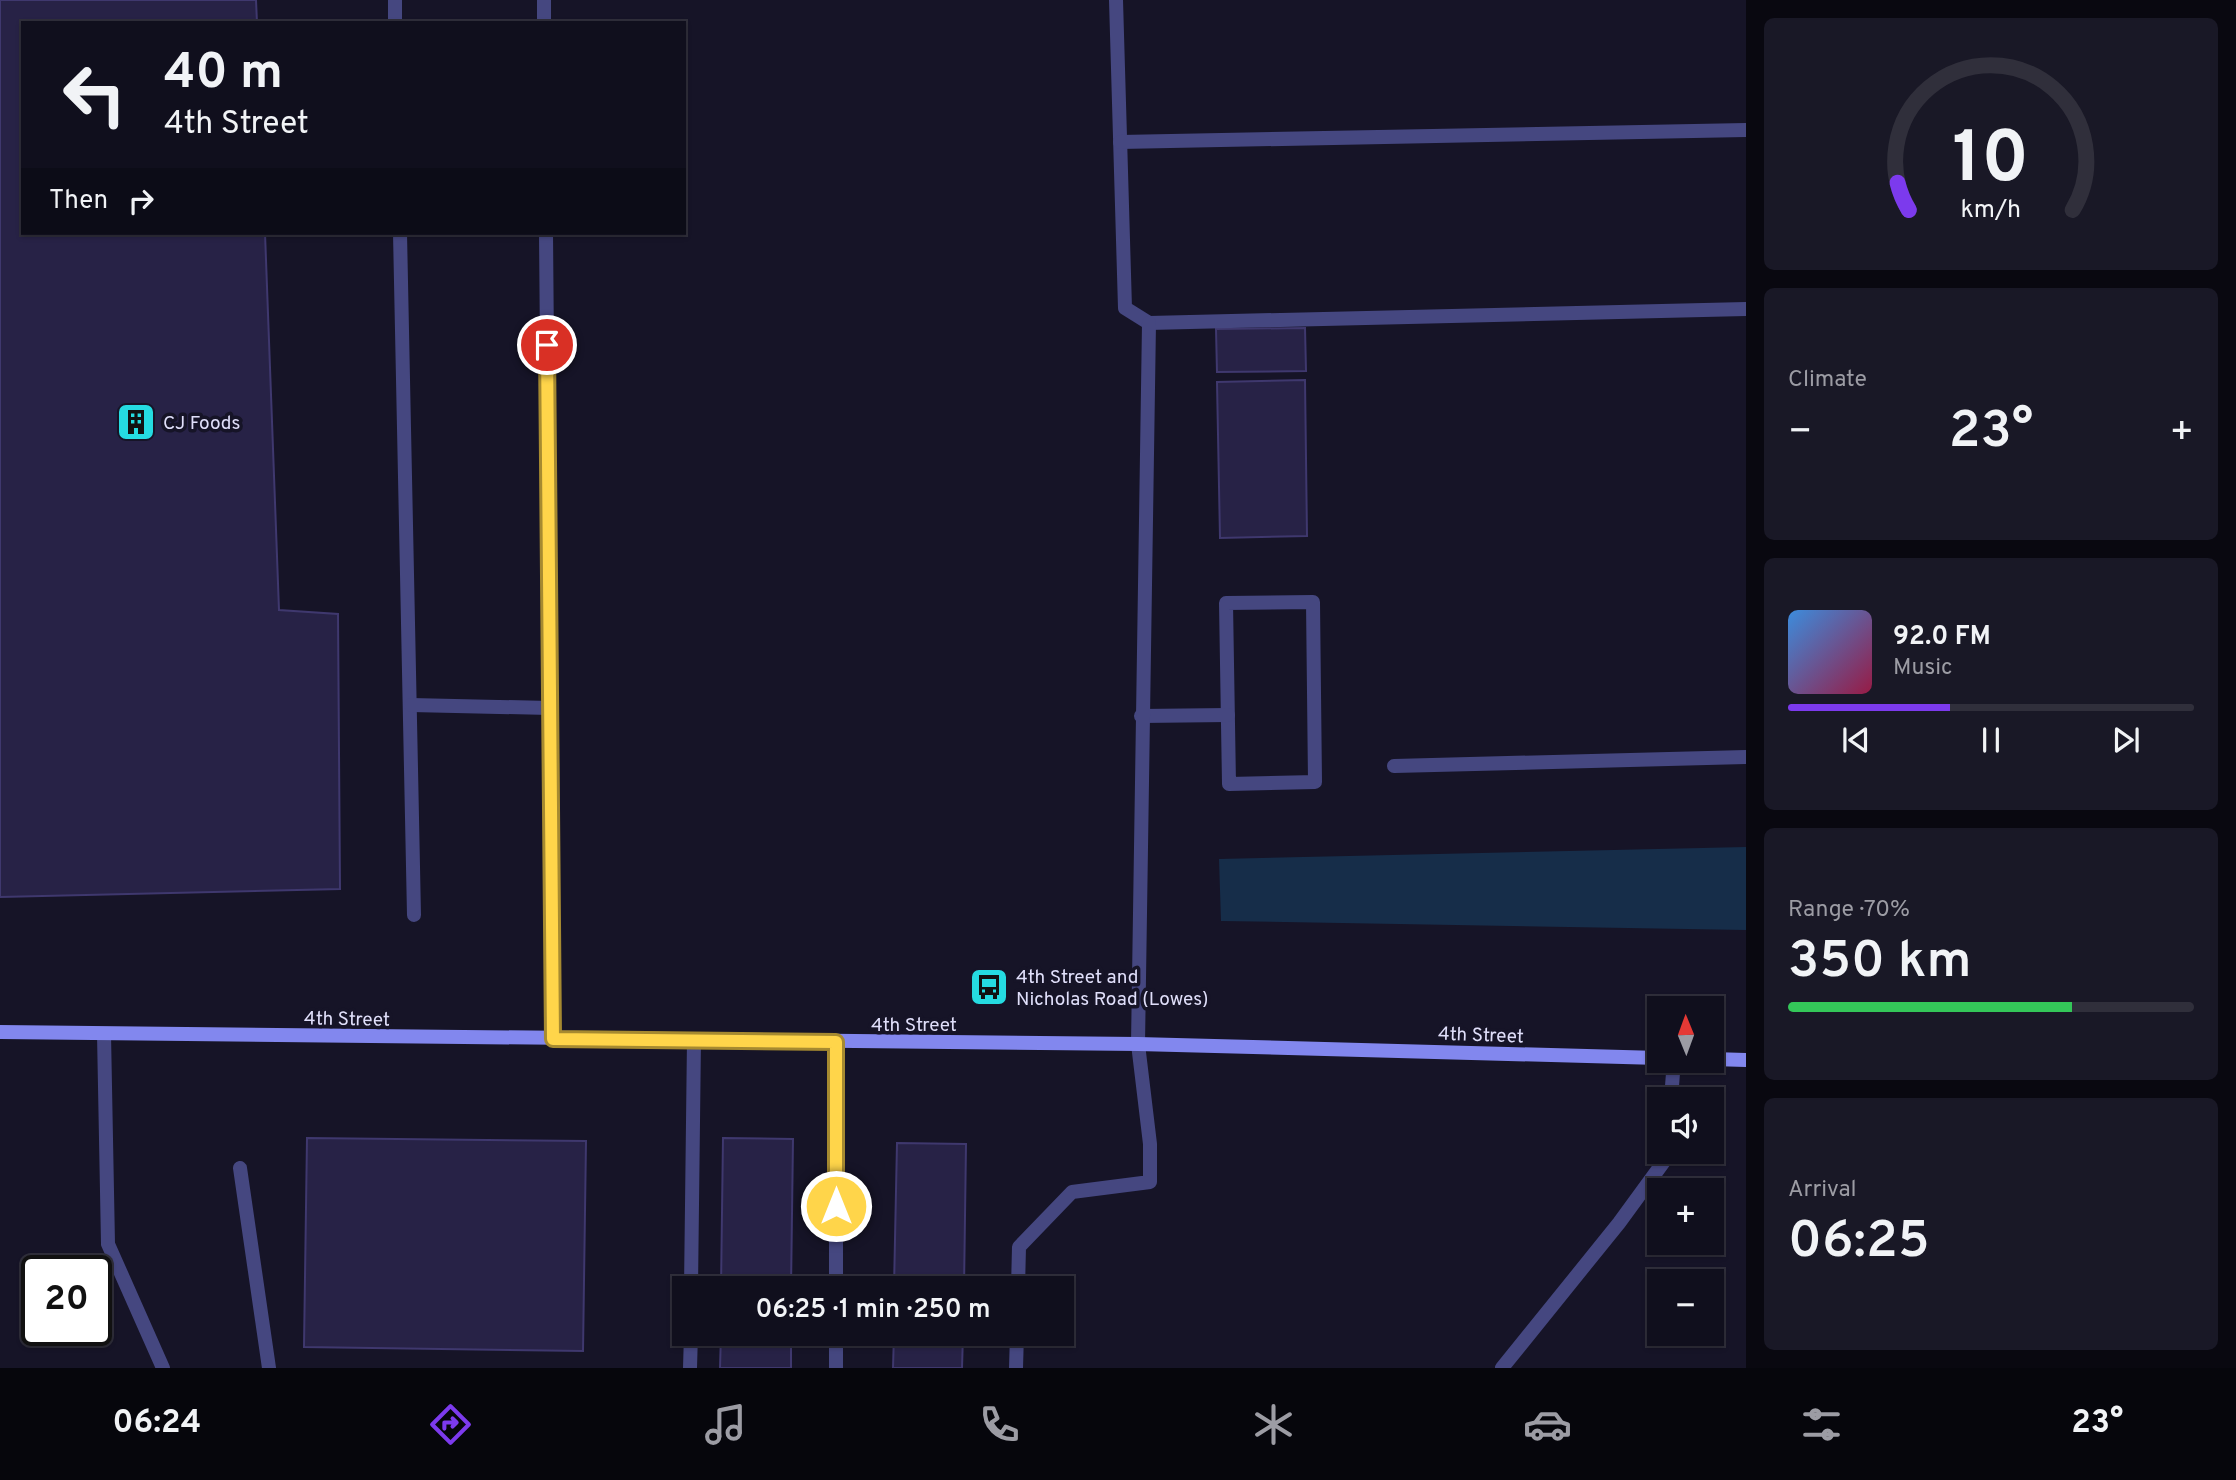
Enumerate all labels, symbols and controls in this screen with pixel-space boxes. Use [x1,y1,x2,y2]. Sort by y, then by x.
text: 40 m [164,44,283,106]
icon: left [49,49,140,140]
text: 4th Street [164,105,309,145]
text: 10 [1953,116,2029,208]
icon: right [122,182,160,220]
text: Then [49,185,108,218]
text: km/h [1961,195,2021,227]
pin [517,315,577,375]
icon: arrive [528,326,566,364]
text: Climate [1788,366,1867,395]
text: 23° [1949,400,2033,466]
building icon: CJ Foods [115,401,157,443]
text: − [1788,409,1813,458]
text: + [2169,409,2194,458]
place label: CJ Foods [163,412,240,436]
text: 92.0 FM [1893,621,1991,654]
text: Music [1893,654,1953,683]
icon: previous [1837,721,1875,759]
icon: pause [1972,721,2010,759]
icon: next [2107,721,2145,759]
text: Range · 70% [1788,896,1910,925]
text: 350 km [1788,930,1972,996]
bus stop icon: 4th Street and Nicholas Road (Lowes) [968,966,1010,1008]
place label: 4th Street and Nicholas Road (Lowes) [1016,966,1209,1012]
north arrow [1647,996,1724,1073]
map controls [1647,996,1724,1346]
street label: 4th Street [304,1007,390,1033]
street label: 4th Street [871,1014,957,1038]
street label: 4th Street [1437,1023,1524,1049]
button: sound [1647,1087,1724,1164]
position arrow [799,1169,873,1243]
text: Arrival [1788,1176,1857,1205]
button: + [1647,1178,1724,1255]
text: 06:25 [1788,1210,1930,1276]
speed limit sign: 20 [21,1255,112,1346]
button: − [1647,1269,1724,1346]
text: 06:25 · 1 min · 250 m [755,1294,991,1327]
icon: directions [426,1400,475,1449]
icon: music [701,1400,750,1449]
icon: phone [975,1400,1024,1449]
icon: climate [1249,1400,1298,1449]
icon: car [1523,1400,1572,1449]
icon: filters [1797,1400,1846,1449]
text: 06:24 [113,1404,201,1444]
text: 23° [2071,1404,2123,1444]

